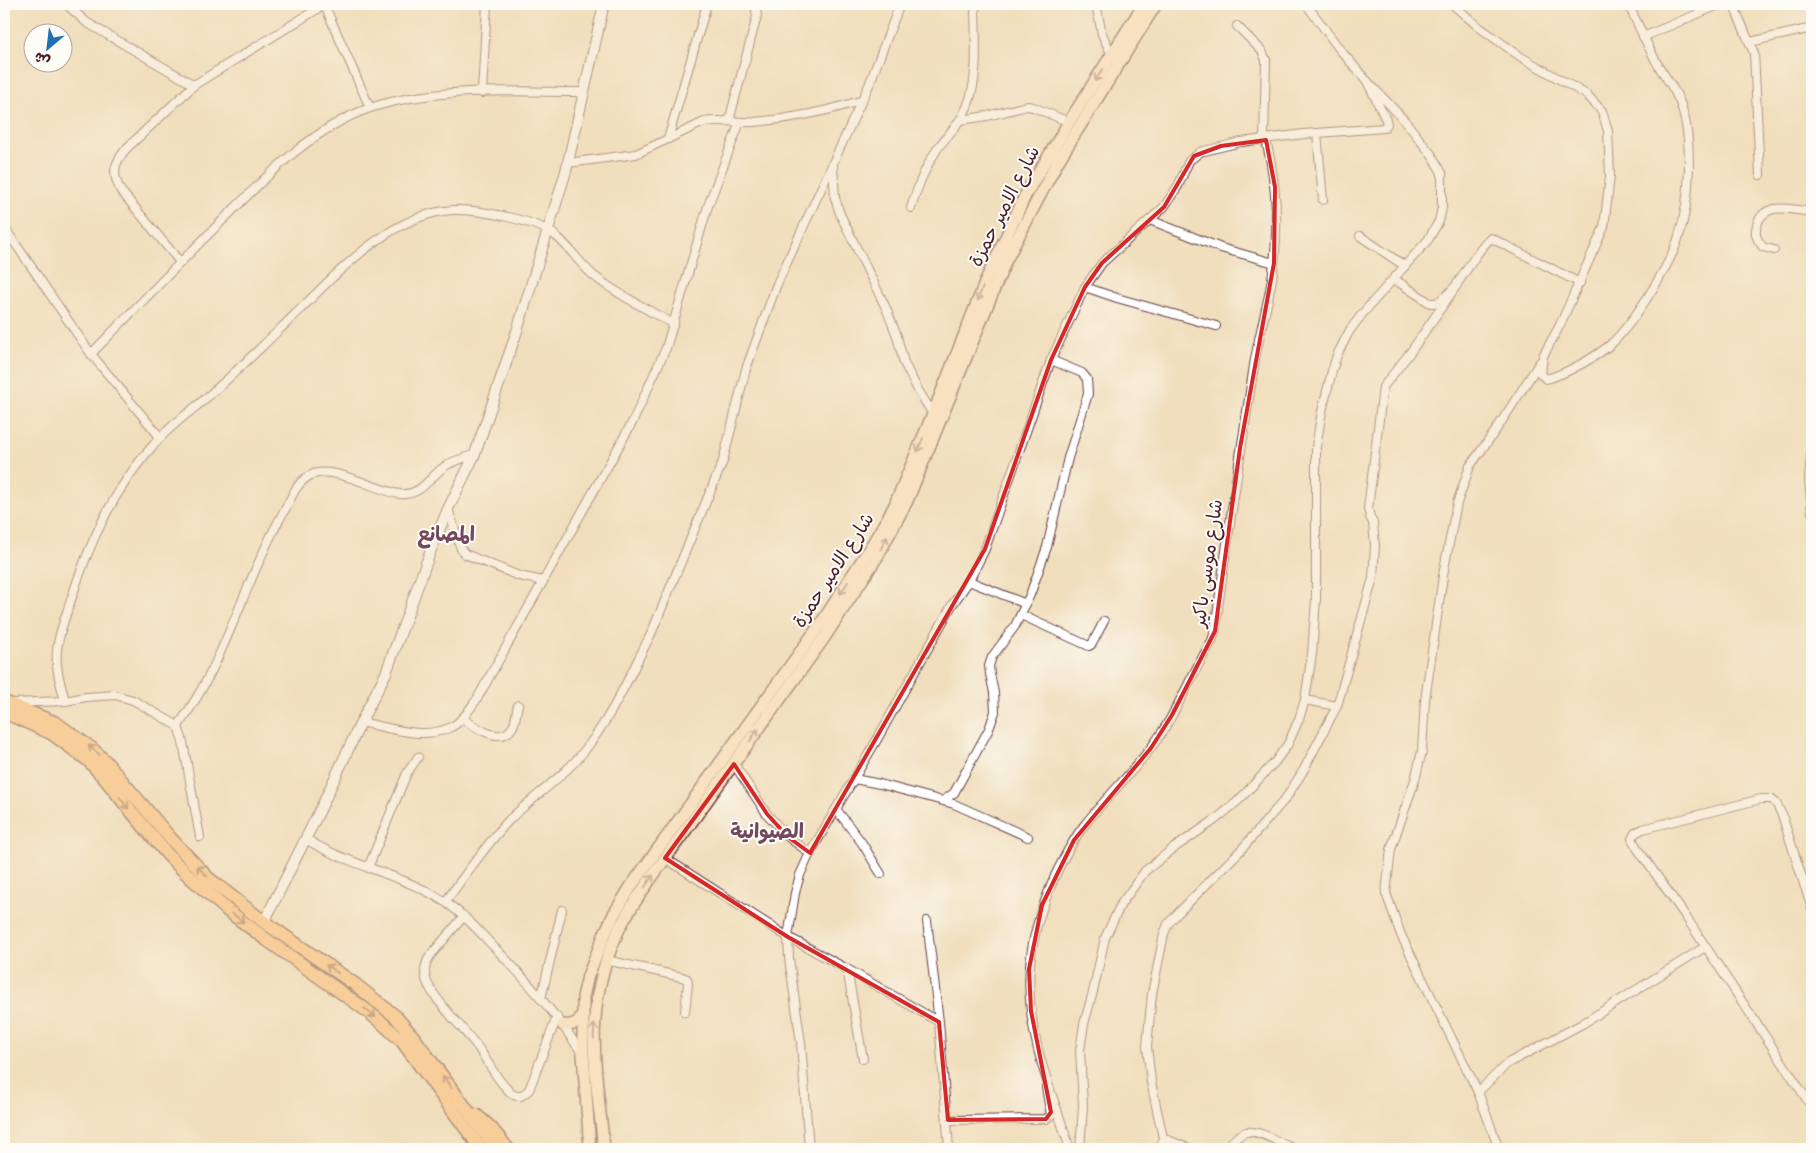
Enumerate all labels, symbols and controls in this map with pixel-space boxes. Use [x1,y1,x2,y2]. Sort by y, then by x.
north arrow [22,22,72,72]
text: ش [31,48,53,70]
one-way arrow [1094,67,1104,81]
street label: شارع الامير حمزة [964,142,1046,271]
one-way arrow [975,286,984,301]
one-way arrow [914,437,924,452]
street label: شارع موسى باكير [1186,498,1229,631]
street label: شارع الامير حمزة [787,508,880,633]
district label: المصانع [417,522,475,549]
one-way arrow [880,536,890,551]
one-way arrow [839,581,849,595]
one-way arrow [749,728,759,742]
one-way arrow [87,745,100,756]
one-way arrow [119,796,129,810]
district label: الصيوانية [730,819,804,844]
one-way arrow [196,865,208,878]
one-way arrow [644,875,654,889]
one-way arrow [231,913,245,923]
one-way arrow [325,964,339,974]
one-way arrow [363,1008,376,1019]
one-way arrow [589,1023,598,1039]
one-way arrow [441,1076,452,1089]

